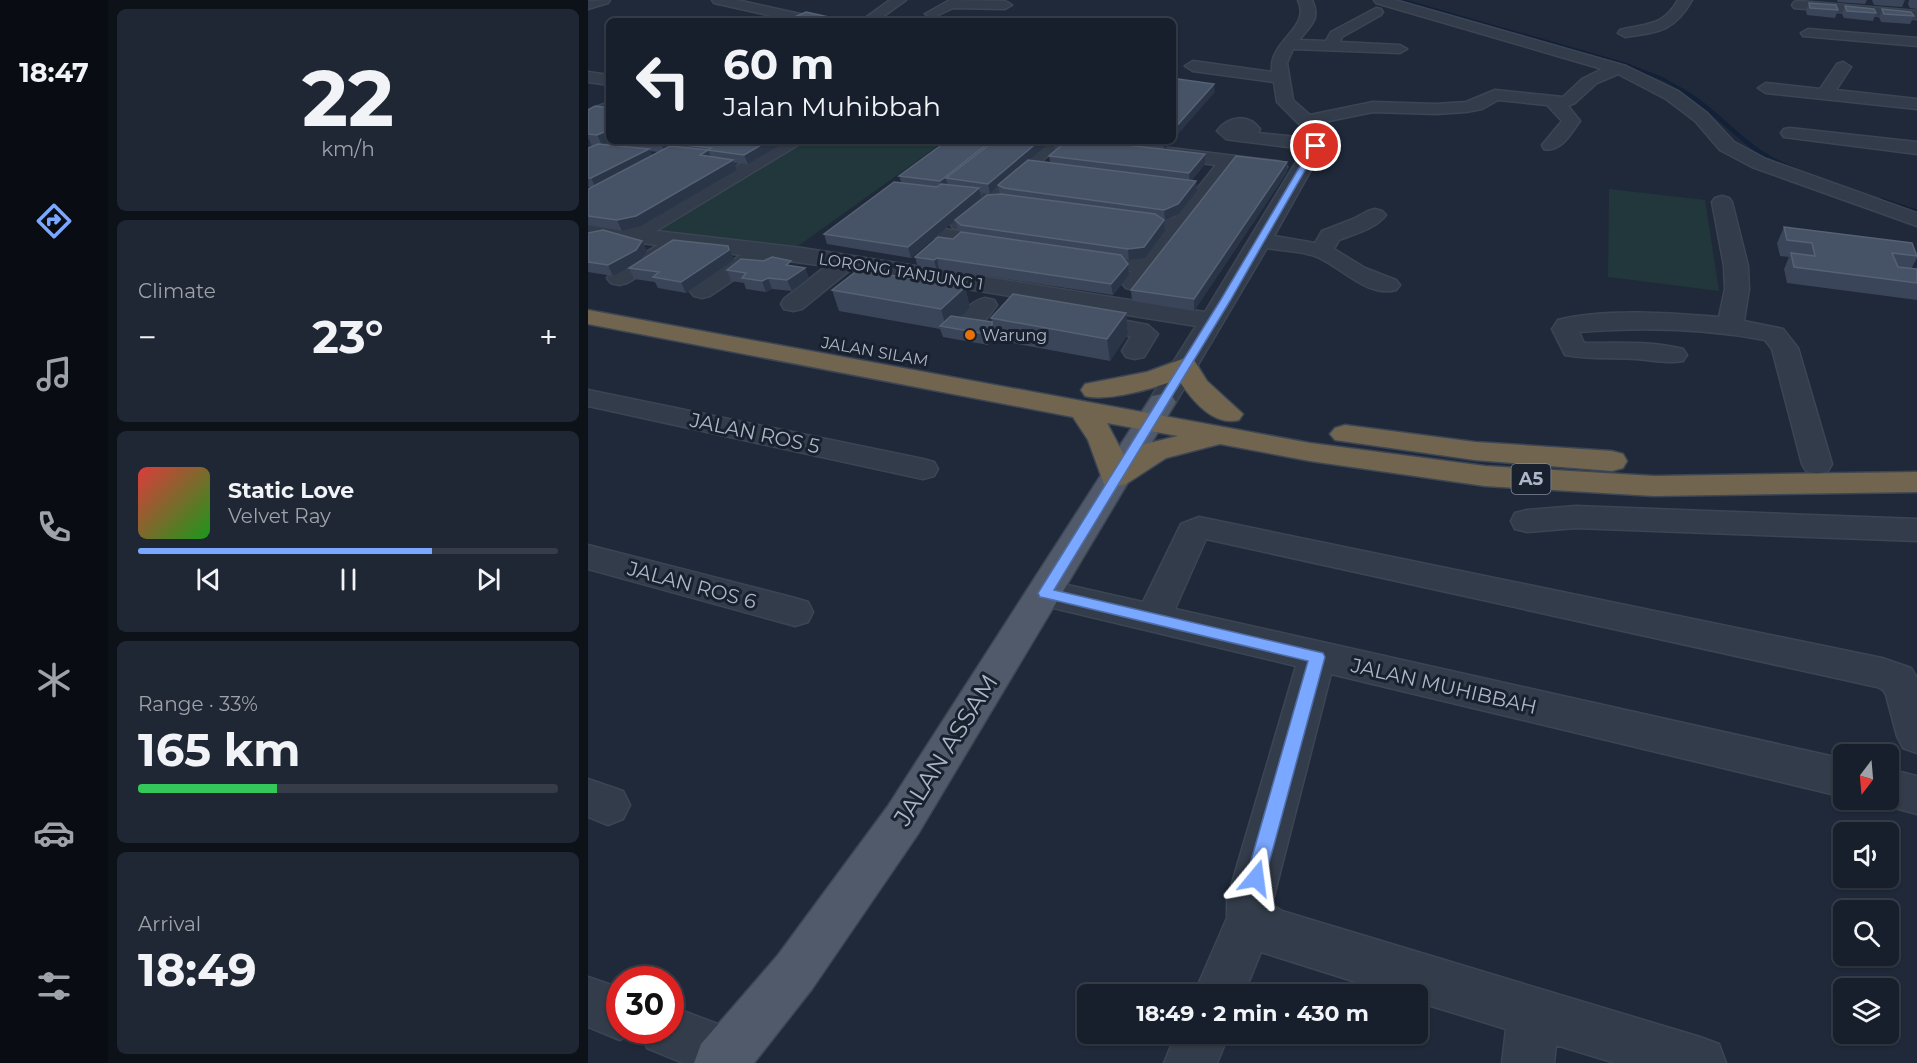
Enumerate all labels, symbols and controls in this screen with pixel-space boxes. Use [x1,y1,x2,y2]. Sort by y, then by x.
text: 60 m [723,38,834,90]
icon: left [624,42,702,120]
text: 22 [302,50,394,146]
text: 18:47 [19,56,89,89]
text: Jalan Muhibbah [723,90,941,123]
pin [1290,120,1341,171]
icon: arrive [1299,129,1332,162]
text: km/h [321,137,375,161]
icon: directions [33,200,75,242]
street label: LORONG TANJUNG 1 [817,249,985,294]
text: Climate [138,279,216,303]
text: 23° [312,309,384,364]
text: − [138,317,157,357]
text: + [539,317,558,357]
place label: Warung [982,326,1047,345]
marker: Warung [963,328,977,342]
street label: JALAN SILAM [819,333,930,370]
icon: music [33,353,75,395]
street label: JALAN ROS 5 [687,407,822,458]
road number: A5 [1512,464,1550,494]
text: Static Love [228,477,354,504]
text: Velvet Ray [228,504,331,528]
icon: phone [33,506,75,548]
street label: JALAN ROS 6 [624,556,759,614]
icon: previous [192,563,225,596]
icon: pause [332,563,365,596]
icon: next [472,563,505,596]
street label: JALAN MUHIBBAH [1348,653,1539,719]
icon: climate [33,659,75,701]
street label: JALAN ASSAM [887,669,1004,832]
text: Range · 33% [138,692,258,716]
text: 165 km [138,722,300,777]
north arrow [1833,744,1899,810]
map controls [1833,744,1899,1044]
icon: car [33,812,75,854]
button: sound [1833,822,1899,888]
position arrow [1224,846,1288,910]
button: search [1833,900,1899,966]
text: Arrival [138,912,201,936]
text: 18:49 [138,942,257,997]
icon: filters [33,965,75,1007]
speed limit sign: 30 [606,966,684,1044]
button: layers [1833,978,1899,1044]
text: 18:49 · 2 min · 430 m [1136,1000,1369,1027]

